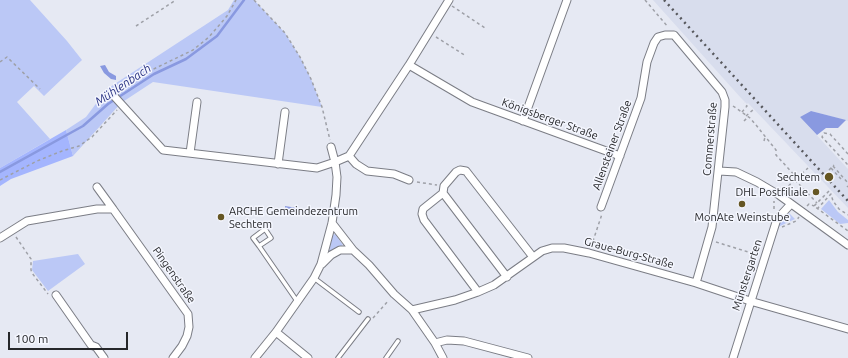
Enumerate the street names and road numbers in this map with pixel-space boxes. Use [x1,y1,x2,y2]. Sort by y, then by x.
street label: Königsberger Straße [500,95,600,143]
street label: Allensteiner Straße [590,98,634,192]
street label: Commerstraße [700,102,720,176]
street label: Graue-Burg-Straße [583,235,675,271]
street label: Münstergarten [729,238,765,312]
street label: Pingenstraße [150,244,198,306]

